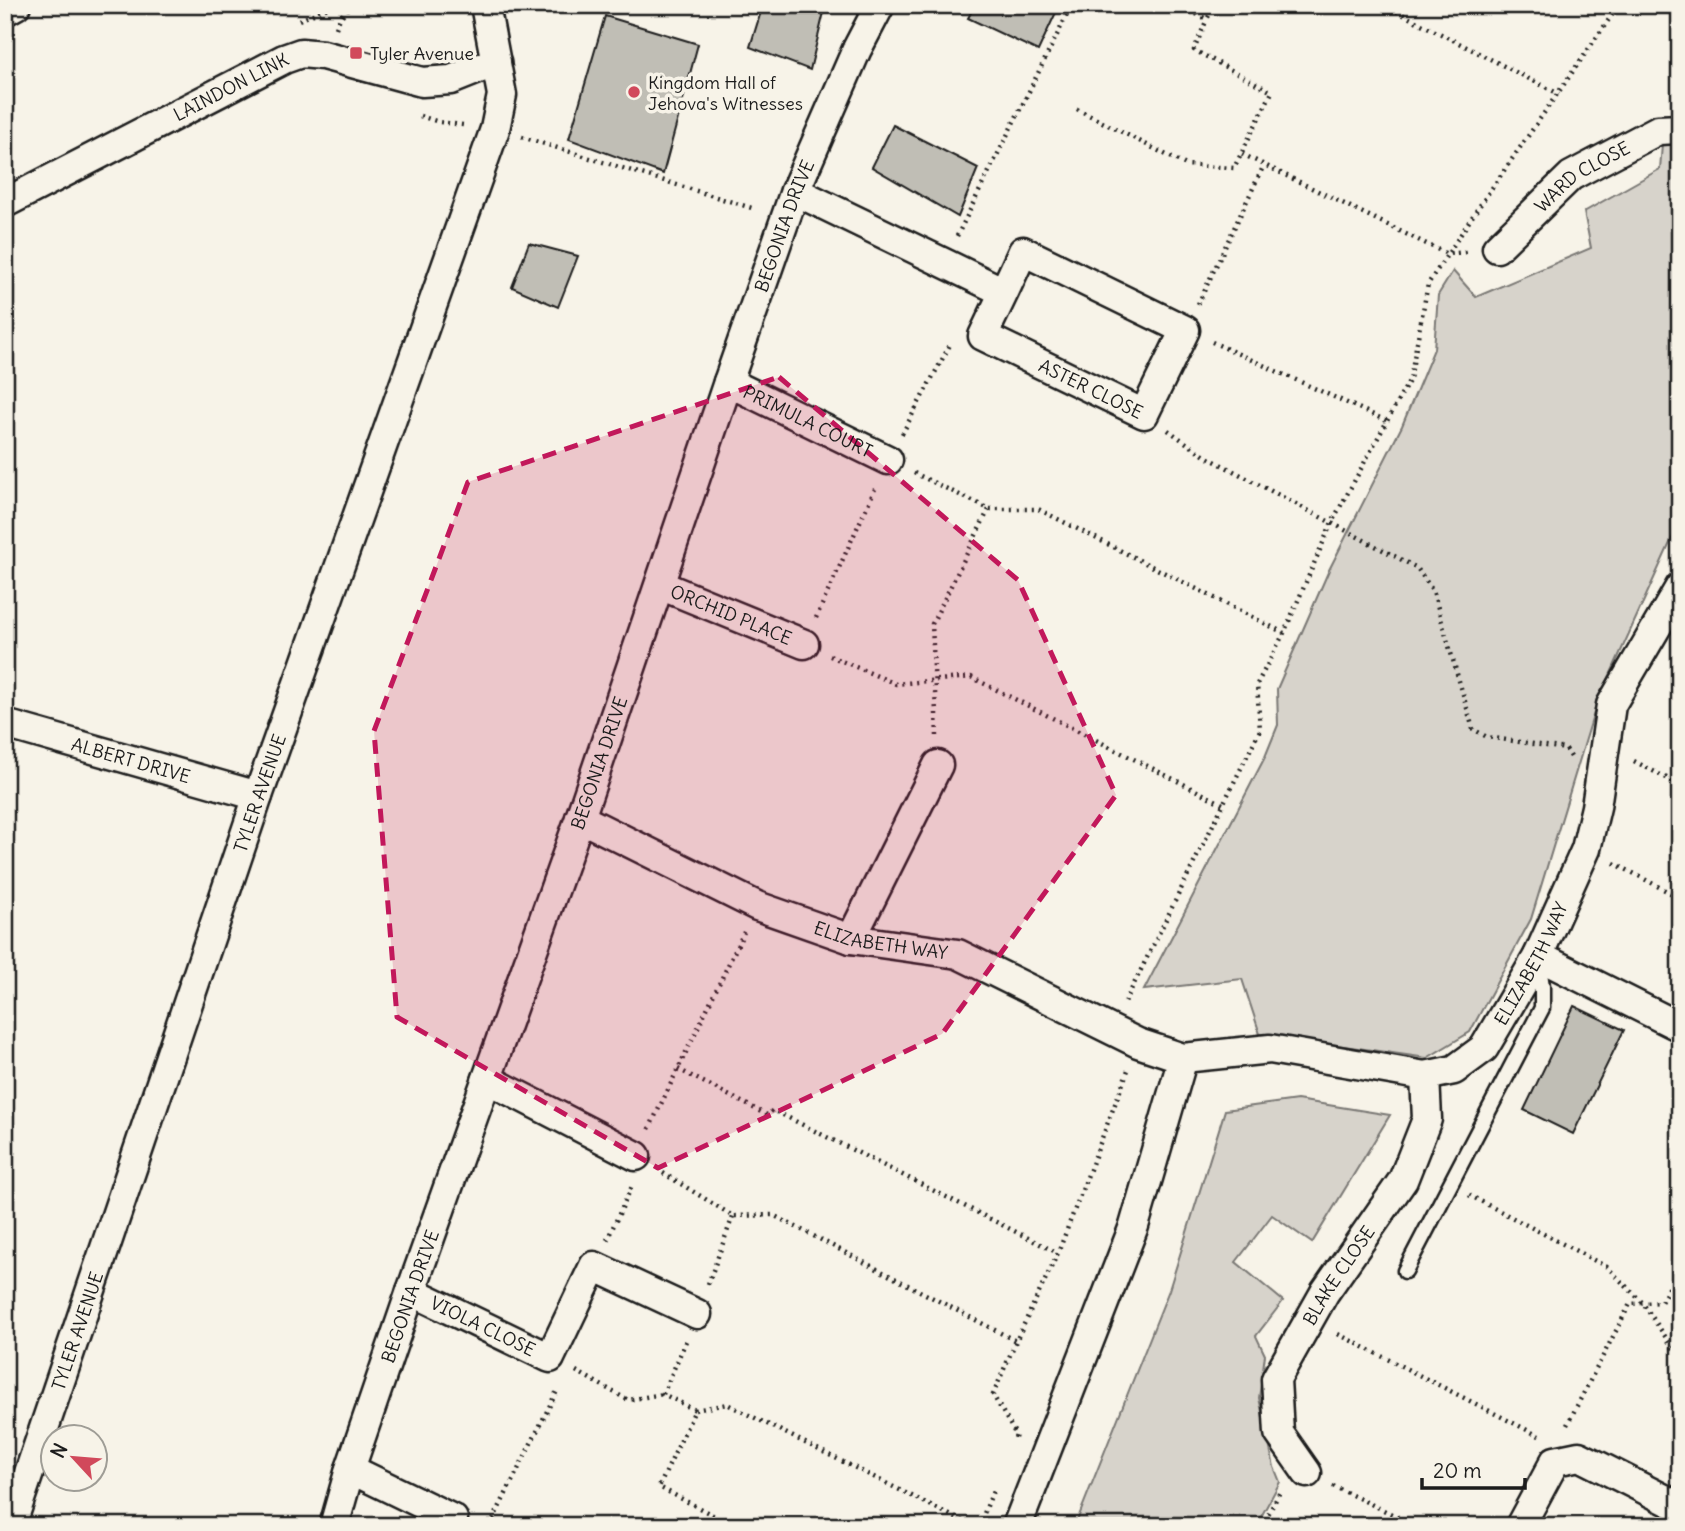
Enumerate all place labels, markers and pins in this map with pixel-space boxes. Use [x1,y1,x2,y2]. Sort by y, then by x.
place label: Tyler Avenue [370,42,474,65]
marker: Tyler Avenue [348,45,364,61]
place label: Kingdom Hall of Jehova's Witnesses [648,71,803,115]
marker: Kingdom Hall of Jehova's Witnesses [626,84,642,100]

